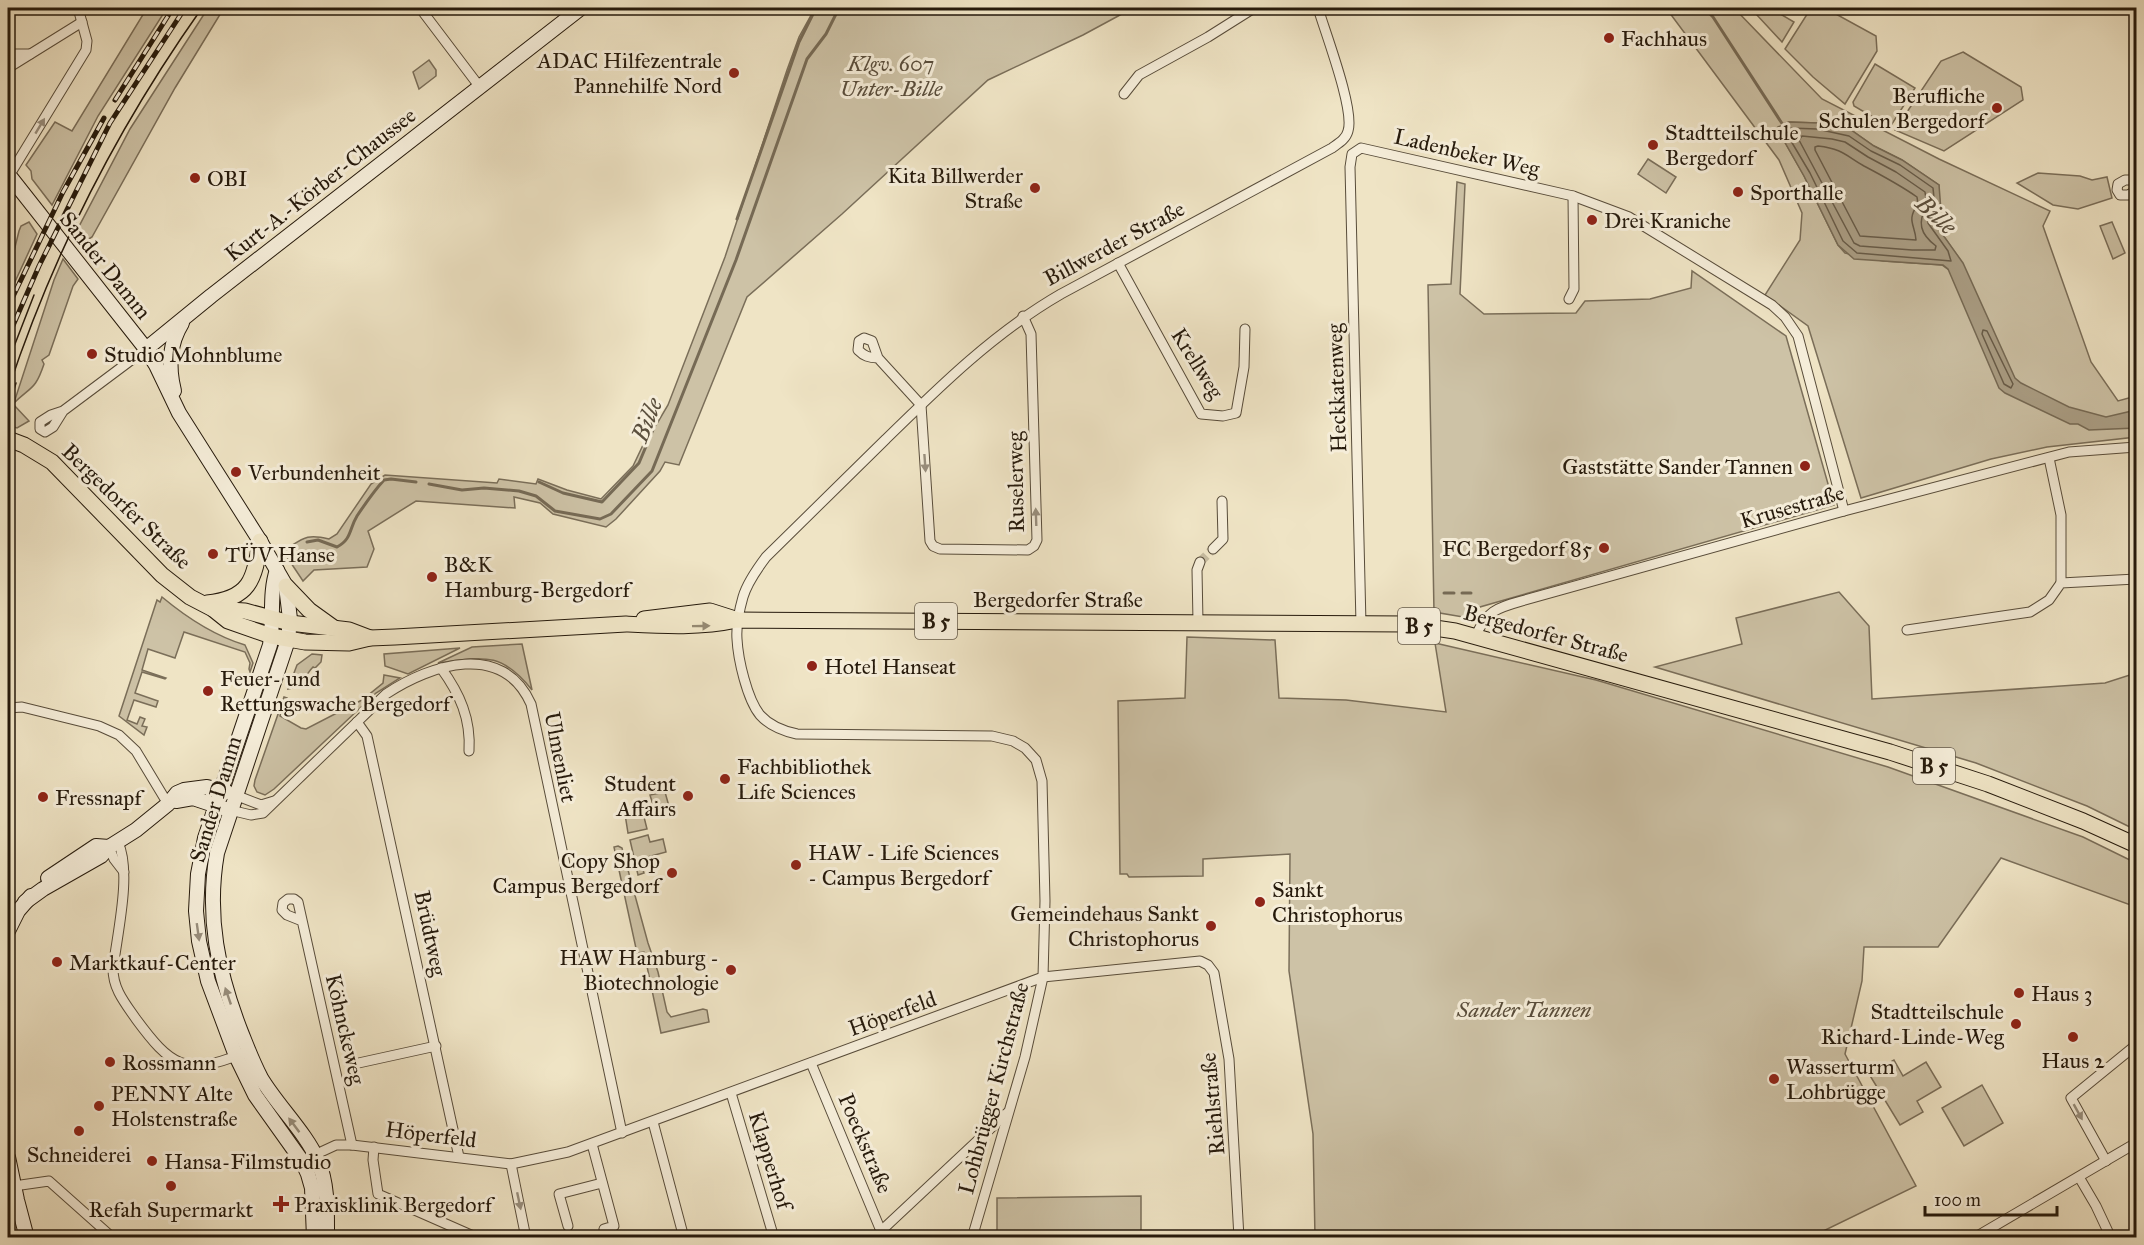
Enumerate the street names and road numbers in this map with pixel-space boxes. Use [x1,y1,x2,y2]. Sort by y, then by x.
street label: Kurt-A.-Körber-Chaussee [219,101,421,267]
street label: Ladenbeker Weg [1391,123,1543,183]
street label: Billwerder Straße [1039,195,1189,292]
street label: Sander Damm [54,206,158,325]
street label: Heckkatenweg [1321,322,1352,453]
street label: Krellweg [1165,323,1230,404]
street label: Ruselerweg [1001,430,1030,533]
street label: Bergedorfer Straße [56,438,197,575]
street label: Krusestraße [1737,479,1847,534]
street label: Bergedorfer Straße [973,586,1143,613]
street label: Bergedorfer Straße [1460,598,1631,668]
road number: B 5 [915,603,957,639]
road number: B 5 [1398,608,1440,644]
street label: Ulmenliet [539,710,583,805]
street label: Sander Damm [183,732,248,866]
road number: B 5 [1913,748,1955,784]
street label: Brüdtweg [408,888,453,979]
street label: Köhnckeweg [320,971,372,1088]
street label: Lohbrügger Kirchstraße [952,979,1035,1197]
street label: Höperfeld [844,985,940,1042]
street label: Riehlstraße [1195,1052,1230,1156]
street label: Poeckstraße [832,1089,899,1197]
street label: Klapperhof [743,1108,799,1216]
street label: Höperfeld [384,1116,478,1153]

